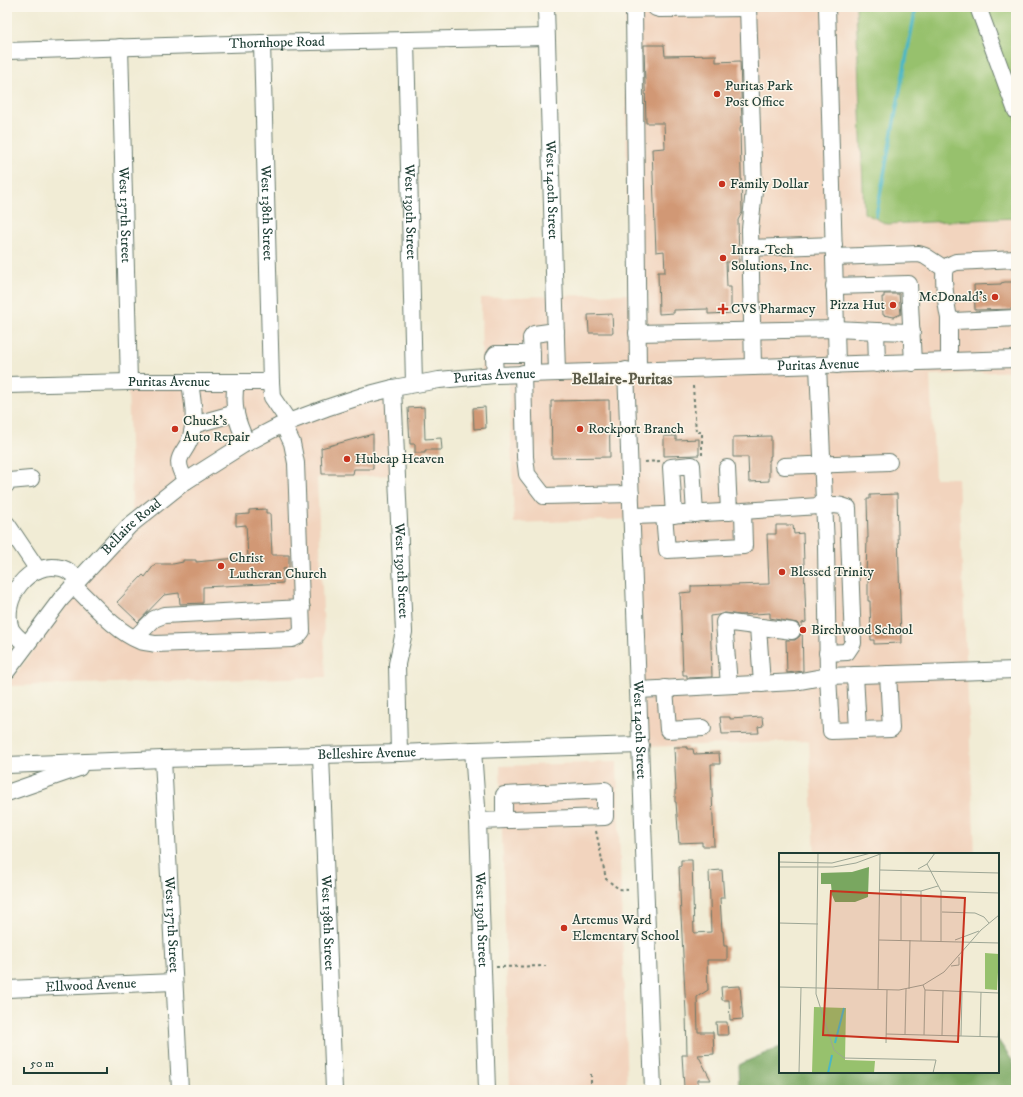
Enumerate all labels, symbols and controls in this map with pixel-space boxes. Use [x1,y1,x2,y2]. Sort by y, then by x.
street label: Thornhope Road [229,33,325,53]
place label: Puritas Park Post Office [725,77,793,111]
marker: Puritas Park Post Office [712,89,722,99]
street label: West 140th Street [541,139,562,240]
street label: West 139th Street [400,163,420,260]
street label: West 138th Street [256,164,277,261]
street label: West 137th Street [114,166,135,264]
place label: Family Dollar [730,175,809,193]
marker: Family Dollar [717,179,727,189]
place label: Intra-Tech Solutions, Inc. [731,241,812,275]
marker: Intra-Tech Solutions, Inc. [718,253,728,263]
place label: McDonald's [919,288,987,306]
marker: McDonald's [990,292,1000,302]
place label: Pizza Hut [829,296,886,314]
place label: CVS Pharmacy [731,300,816,318]
marker: Pizza Hut [888,300,898,310]
marker: CVS Pharmacy [718,304,728,314]
street label: Puritas Avenue [777,355,860,375]
street label: Puritas Avenue [452,365,536,388]
district label: Bellaire-Puritas [572,369,673,389]
street label: Puritas Avenue [128,373,210,391]
place label: Chuck's Auto Repair [183,412,251,446]
place label: Rockport Branch [588,420,685,438]
marker: Chuck's Auto Repair [170,424,180,434]
marker: Rockport Branch [575,424,585,434]
place label: Hubcap Heaven [355,450,445,468]
marker: Hubcap Heaven [342,454,352,464]
street label: Bellaire Road [97,495,165,559]
street label: West 139th Street [390,522,412,619]
place label: Christ Lutheran Church [229,549,327,583]
marker: Christ Lutheran Church [216,561,226,571]
place label: Blessed Trinity [790,563,874,581]
marker: Blessed Trinity [777,567,787,577]
place label: Birchwood School [811,621,914,639]
marker: Birchwood School [798,625,808,635]
street label: West 140th Street [629,679,650,780]
street label: Belleshire Avenue [317,743,417,764]
inset map [779,853,999,1073]
street label: West 139th Street [471,871,492,968]
street label: West 138th Street [317,874,338,971]
street label: West 137th Street [160,875,183,974]
place label: Artemus Ward Elementary School [572,911,680,945]
marker: Artemus Ward Elementary School [559,923,569,933]
street label: Ellwood Avenue [45,975,137,996]
scale bar [24,1049,107,1075]
text: 50 m [30,1056,54,1071]

